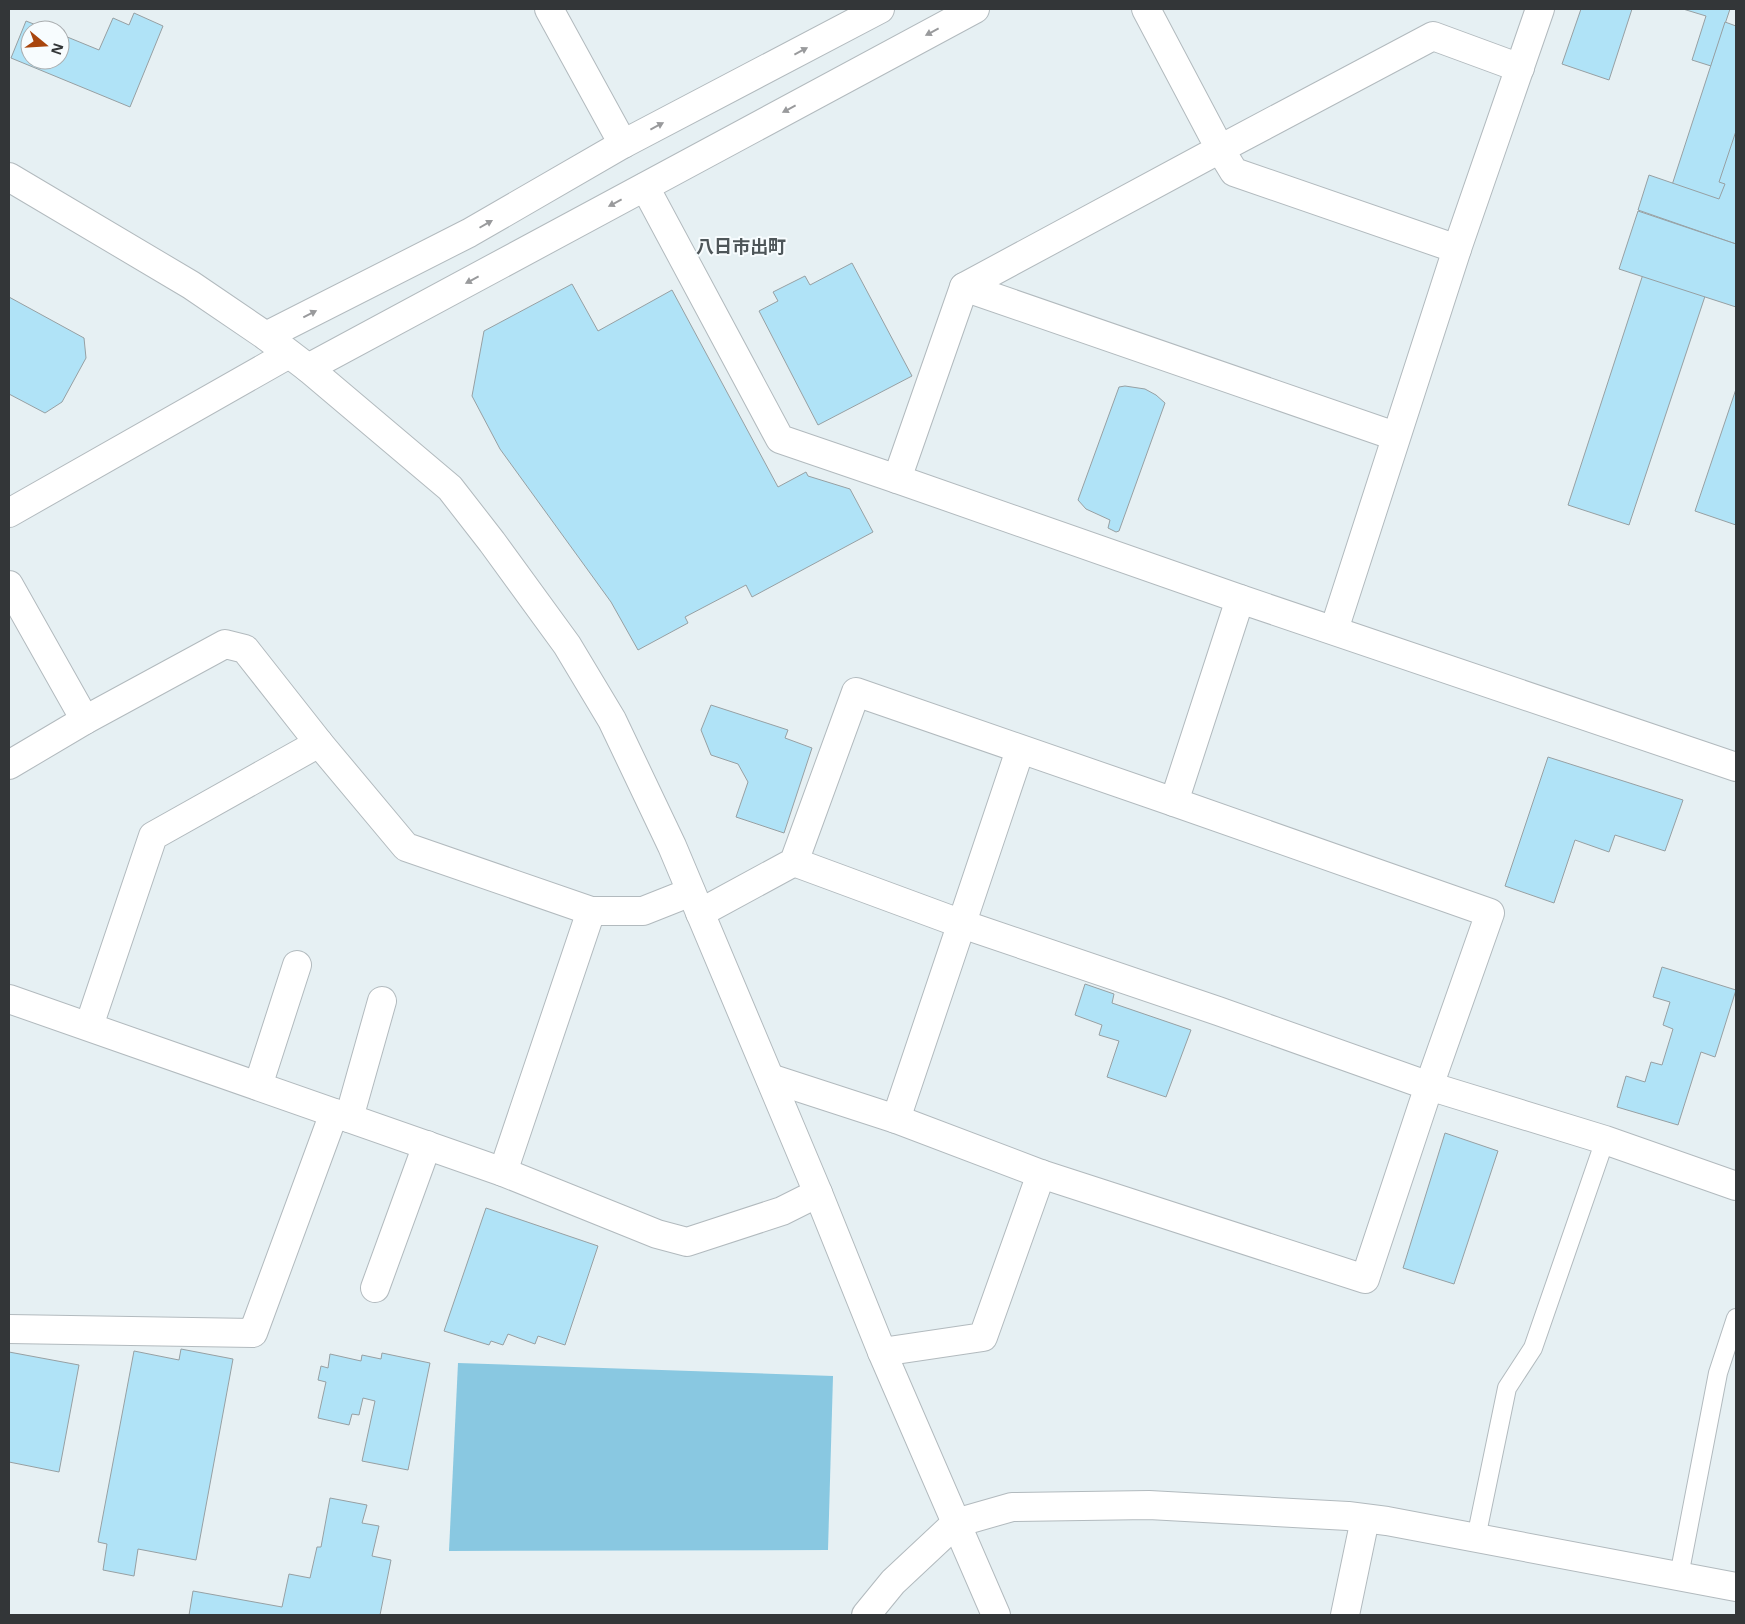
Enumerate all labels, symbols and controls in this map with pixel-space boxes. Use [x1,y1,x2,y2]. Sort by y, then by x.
north arrow [20,20,70,70]
one-way arrow [925,28,939,36]
text: N [47,41,69,58]
one-way arrow [794,47,808,55]
one-way arrow [782,105,796,113]
one-way arrow [650,122,665,130]
one-way arrow [608,199,623,207]
one-way arrow [479,219,492,228]
district label: 八日市出町 [696,234,786,258]
one-way arrow [465,276,480,284]
one-way arrow [303,310,317,318]

